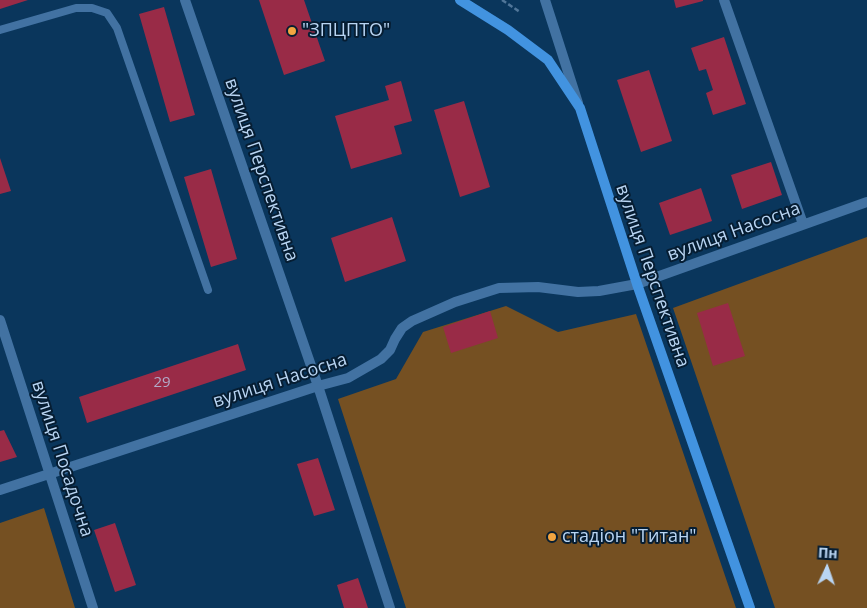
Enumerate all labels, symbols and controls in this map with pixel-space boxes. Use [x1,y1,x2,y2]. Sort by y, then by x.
place label: "ЗПЦПТО" [302,20,390,42]
marker: "ЗПЦПТО" [286,25,298,37]
street label: вулиця Перспективна [220,76,302,264]
street label: вулиця Перспективна [611,182,693,370]
street label: вулиця Насосна [665,198,803,266]
street label: вулиця Насосна [210,349,350,413]
house number: 29 [153,374,171,392]
street label: вулиця Посадочна [27,378,97,540]
place label: стадіон "Титан" [562,526,696,548]
marker: стадіон "Титан" [546,531,558,543]
north arrow [802,543,852,593]
text: Пн [817,543,838,563]

